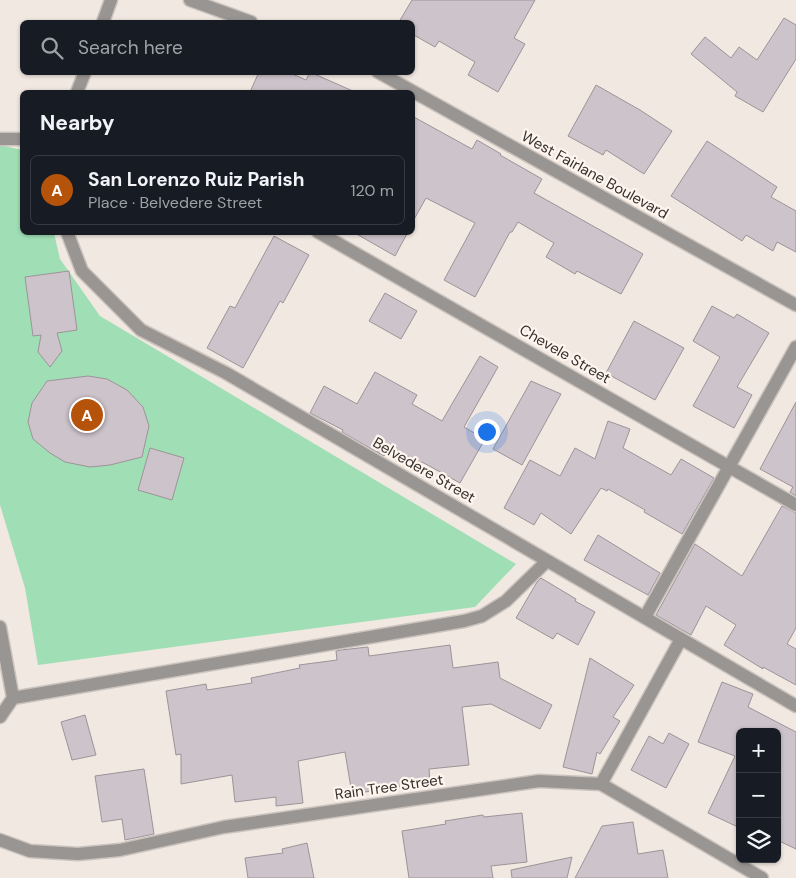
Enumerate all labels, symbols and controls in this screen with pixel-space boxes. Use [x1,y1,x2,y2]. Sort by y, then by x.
search box [20,20,415,75]
icon: search [38,34,66,62]
text: Search here [78,35,183,60]
text: Nearby [40,109,114,137]
street label: West Fairlane Boulevard [518,126,672,224]
text: San Lorenzo Ruiz Parish [88,167,304,192]
text: A [51,180,63,201]
text: 120 m [350,180,394,201]
text: Place · Belvedere Street [88,192,262,213]
street label: Chevele Street [516,320,614,388]
pin: A [71,396,103,434]
your location [474,419,500,445]
street label: Belvedere Street [369,433,479,508]
map controls [736,728,781,863]
button: + [736,728,781,773]
street label: Rain Tree Street [333,769,445,805]
button: − [736,773,781,818]
button: layers [736,818,781,863]

